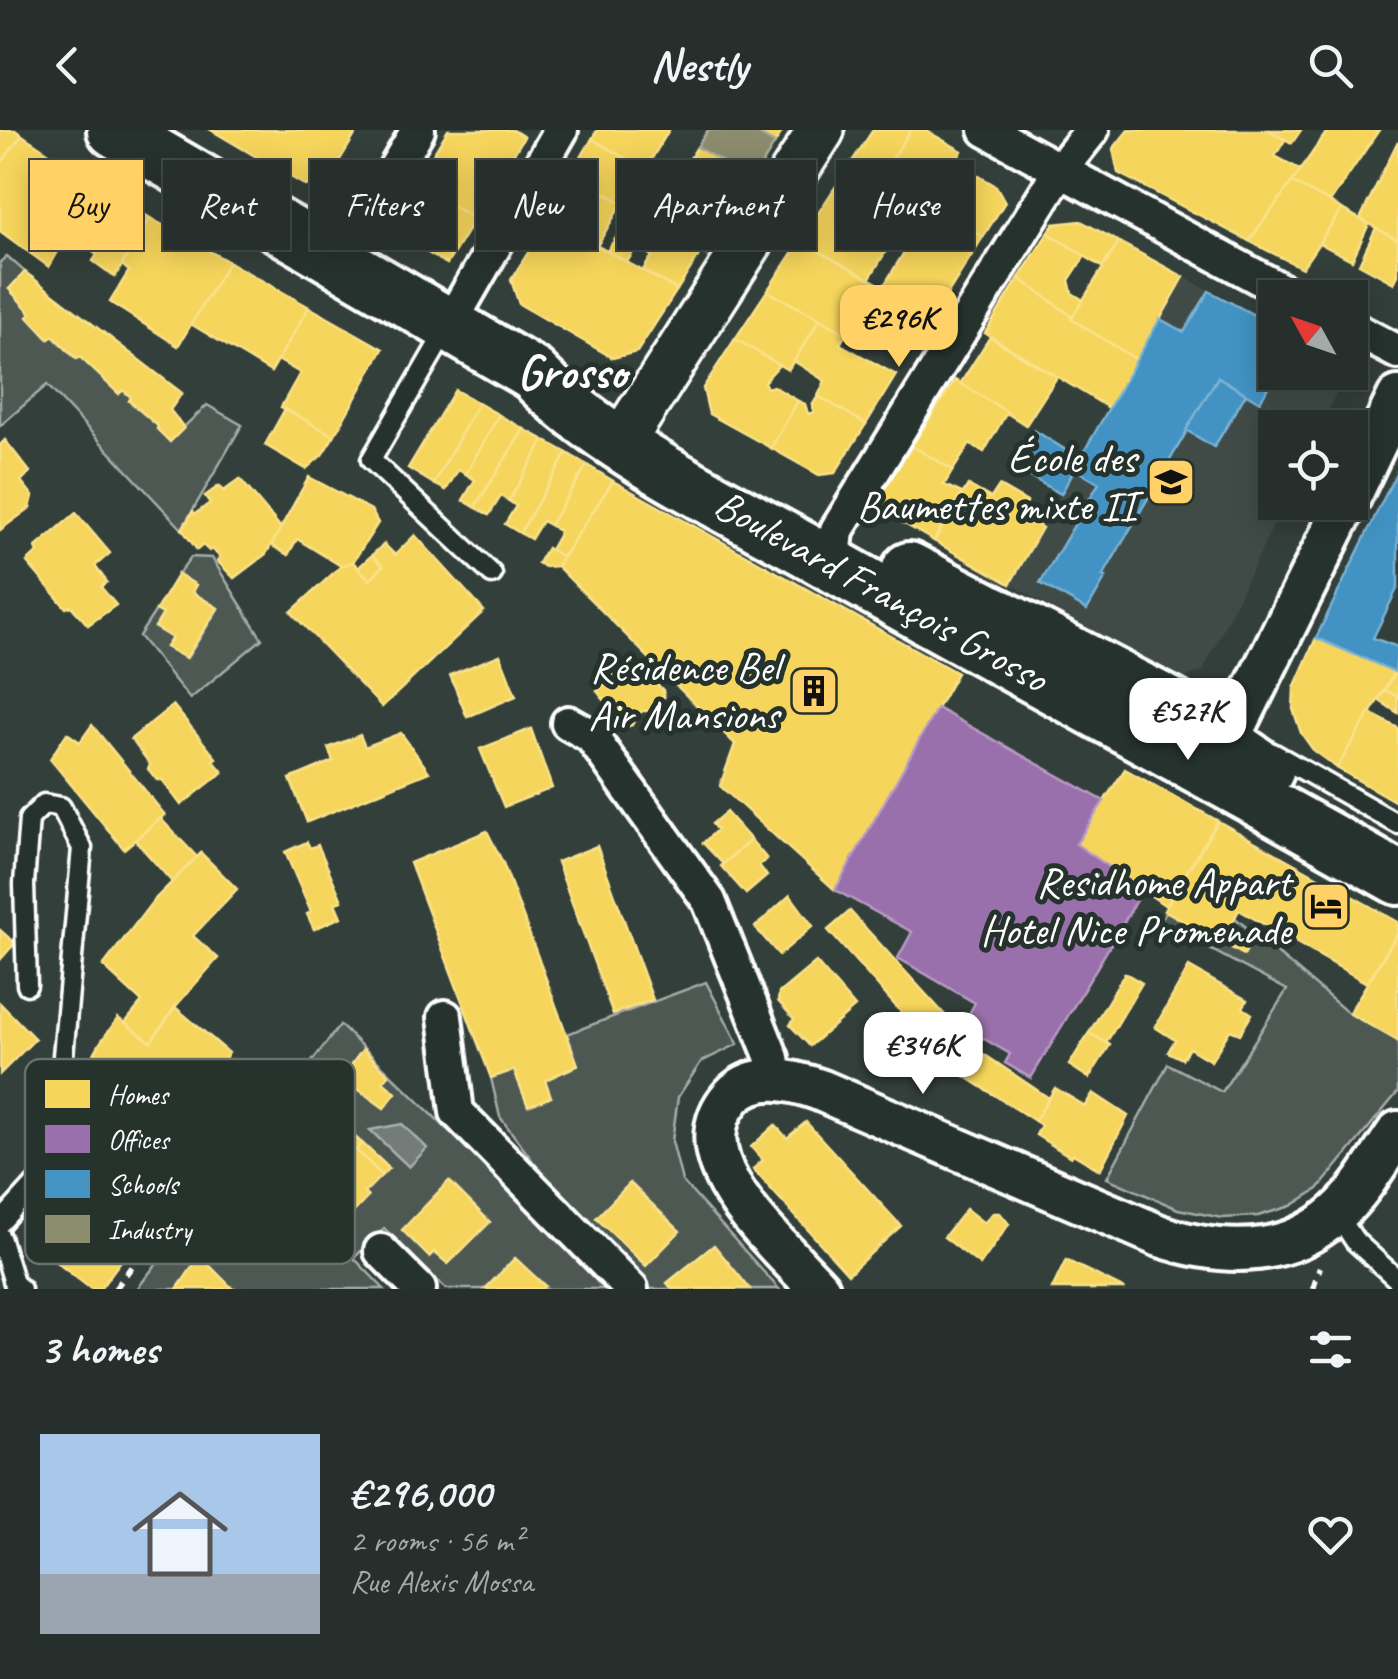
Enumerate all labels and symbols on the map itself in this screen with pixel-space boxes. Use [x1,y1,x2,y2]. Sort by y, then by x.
north arrow [1258,280,1368,390]
pin: €296K [829,285,969,370]
district label: Grosso [517,342,631,402]
place label: École des Baumettes mixte II [857,432,1144,533]
school or university icon: École des Baumettes mixte II [1145,456,1197,508]
street label: Boulevard François Grosso [705,477,1059,706]
place label: Résidence Bel Air Mansions [589,641,786,742]
building icon: Résidence Bel Air Mansions [788,665,840,717]
pin: €527K [1118,678,1258,763]
place label: Residhome Appart Hotel Nice Promenade [980,856,1295,957]
hotel icon: Residhome Appart Hotel Nice Promenade [1300,880,1352,932]
pin: €346K [853,1012,993,1097]
legend [25,1059,355,1264]
text: Homes [108,1077,170,1112]
text: Offices [108,1122,171,1157]
text: Schools [108,1167,180,1202]
text: Industry [108,1212,194,1247]

